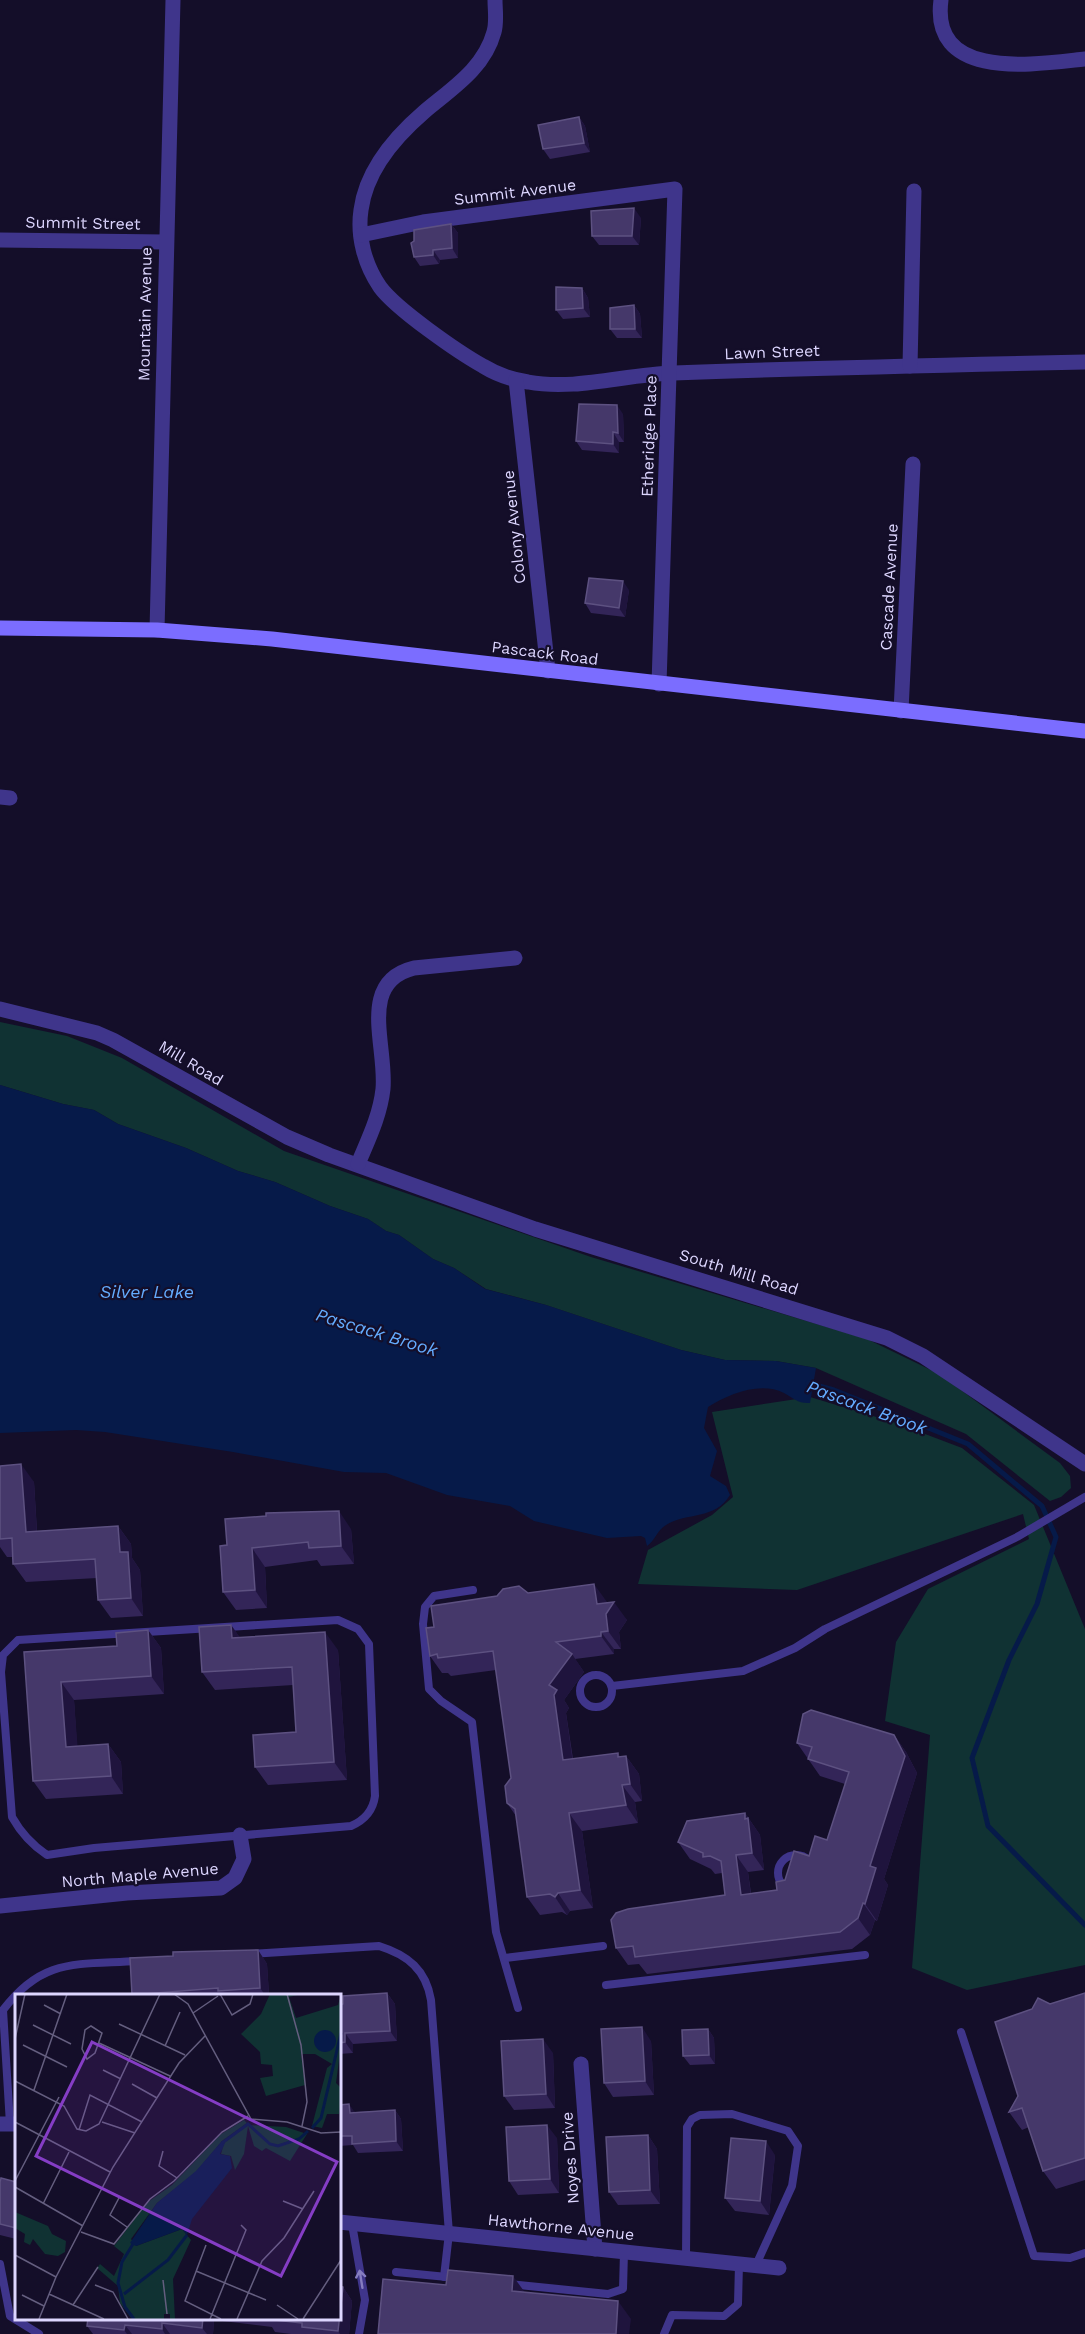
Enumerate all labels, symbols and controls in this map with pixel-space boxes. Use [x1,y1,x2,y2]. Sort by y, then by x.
street label: Summit Avenue [453,175,577,209]
street label: Summit Street [25,212,141,234]
street label: Mountain Avenue [134,247,156,381]
street label: Lawn Street [724,341,820,363]
street label: Etheridge Place [637,375,661,497]
street label: Colony Avenue [499,469,529,585]
street label: Cascade Avenue [876,523,902,651]
street label: Pascack Road [491,637,599,669]
street label: Mill Road [155,1036,227,1090]
street label: South Mill Road [677,1245,801,1299]
water label: Silver Lake [100,1281,194,1302]
water label: Pascack Brook [314,1303,442,1361]
water label: Pascack Brook [804,1376,931,1439]
street label: North Maple Avenue [61,1859,219,1891]
inset map [15,1994,340,2319]
street label: Noyes Drive [557,2111,583,2205]
street label: Hawthorne Avenue [487,2210,635,2244]
one-way arrow [355,2270,366,2289]

